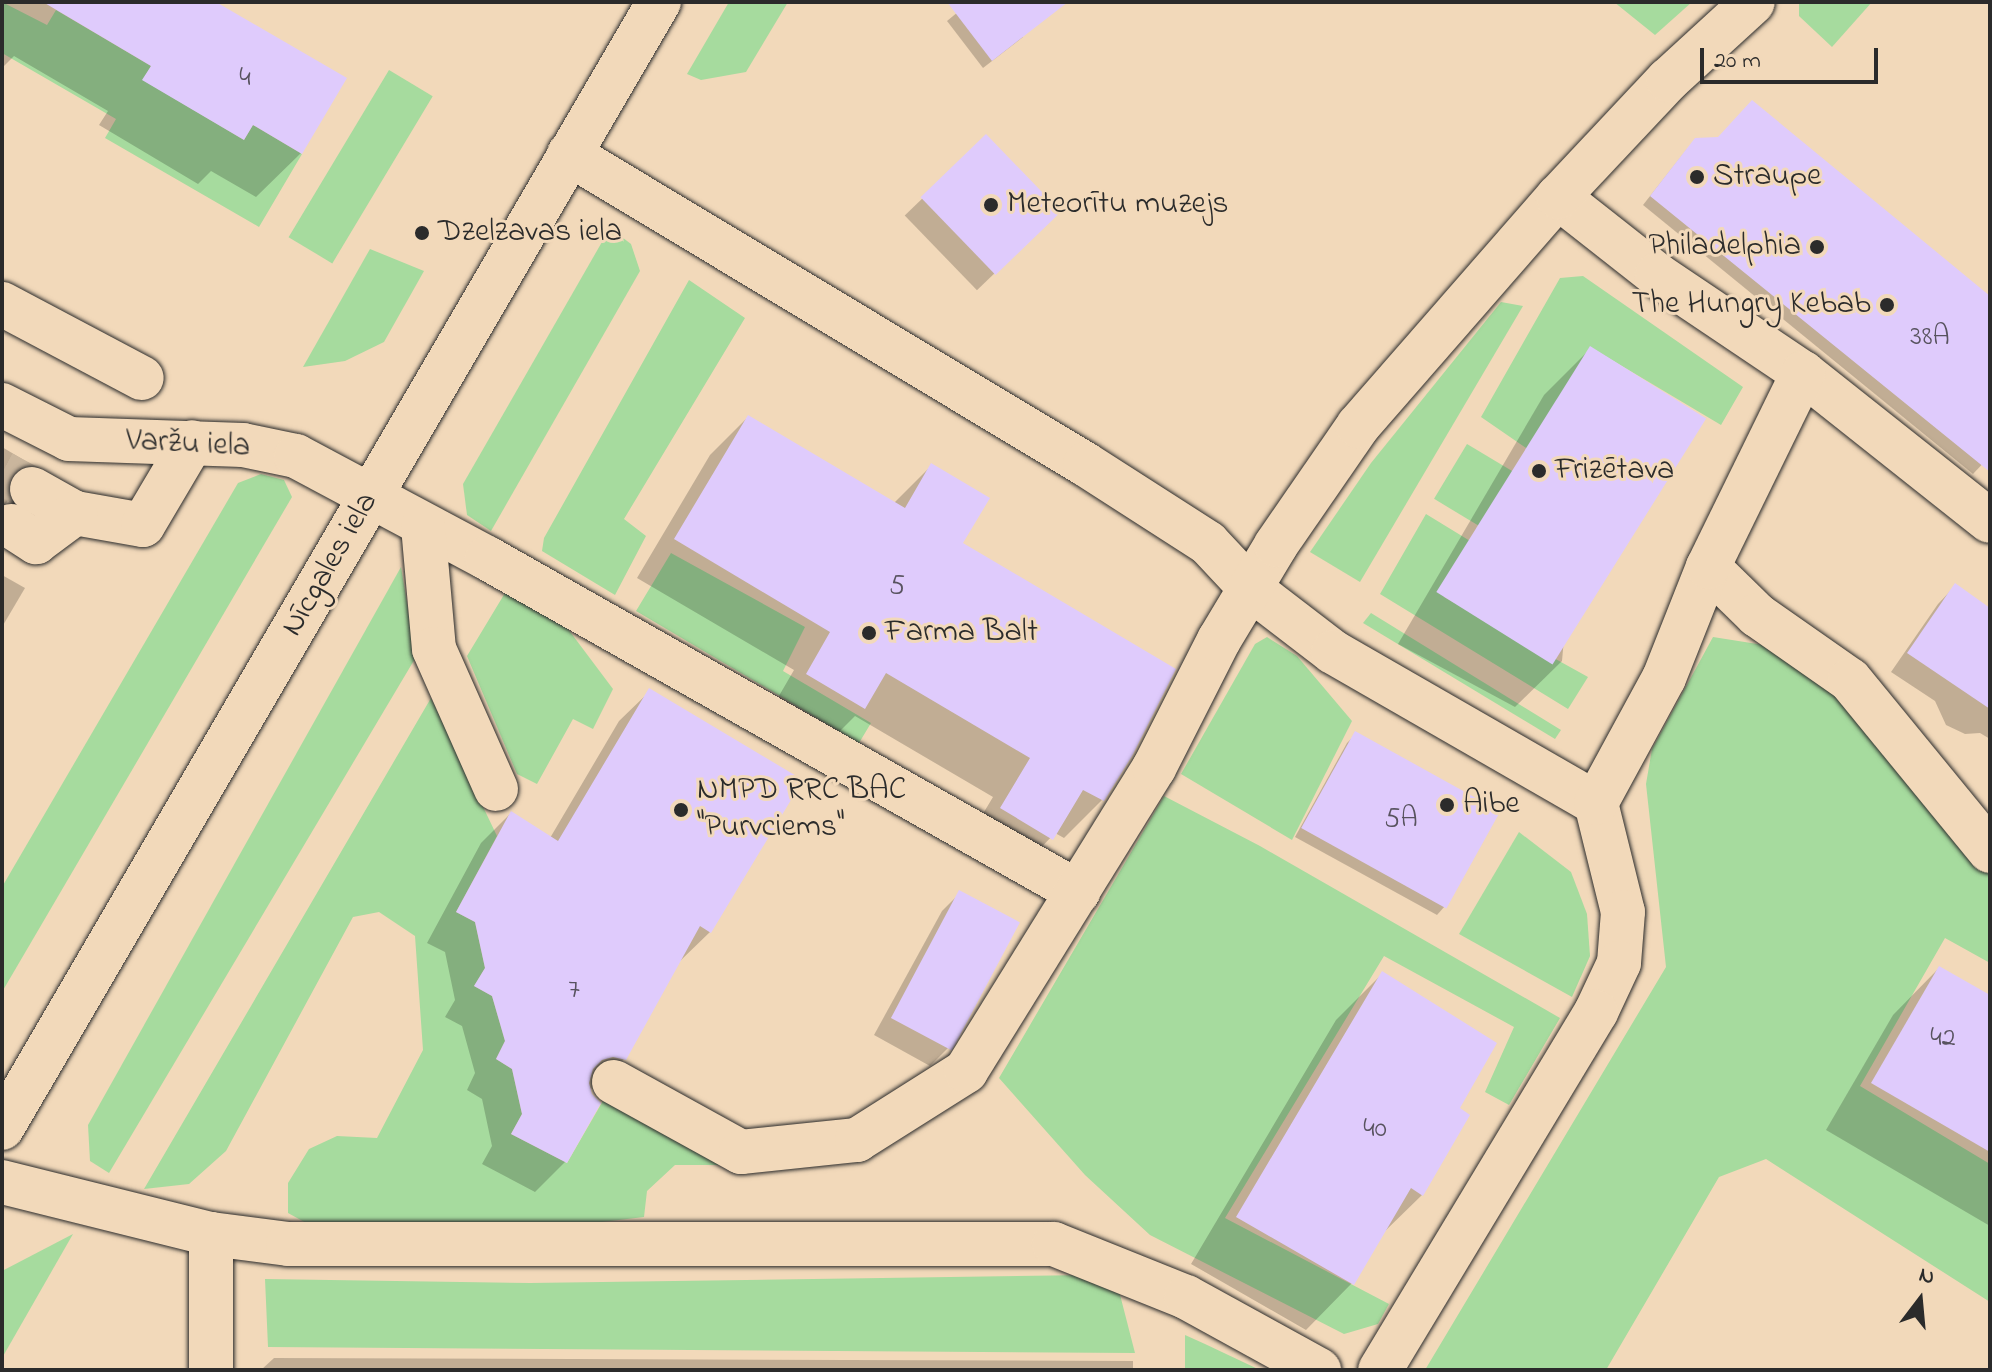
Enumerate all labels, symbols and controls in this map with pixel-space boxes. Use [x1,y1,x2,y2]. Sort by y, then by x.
scale bar [1704,32,1882,82]
text: 20 m [1714,44,1761,79]
house number: 4 [239,62,251,96]
place label: Straupe [1713,158,1821,196]
marker: Straupe [1688,168,1706,186]
place label: Meteorītu muzejs [1007,186,1229,224]
marker: Meteorītu muzejs [982,196,1000,214]
place label: Dzelzavas iela [438,214,622,252]
marker: Dzelzavas iela [413,224,431,242]
place label: Philadelphia [1648,228,1801,266]
marker: Philadelphia [1808,238,1826,256]
place label: The Hungry Kebab [1632,286,1871,324]
marker: The Hungry Kebab [1878,296,1896,314]
house number: 38A [1910,321,1950,355]
street label: Varžu iela [125,423,251,467]
place label: Frizētava [1555,452,1674,490]
marker: Frizētava [1530,462,1548,480]
street label: Nīcgales iela [274,486,388,644]
house number: 5 [889,570,905,604]
place label: Farma Balt [885,614,1038,652]
marker: Farma Balt [860,624,878,642]
place label: NMPD RRC BAC "Purvciems" [697,773,906,848]
place label: Aibe [1463,786,1520,824]
marker: Aibe [1438,796,1456,814]
marker: NMPD RRC BAC "Purvciems" [672,801,690,819]
house number: 5A [1384,803,1418,837]
house number: 7 [568,974,580,1008]
house number: 42 [1930,1022,1956,1056]
house number: 40 [1363,1113,1387,1147]
text: N [1915,1259,1938,1294]
north arrow [1880,1260,1960,1340]

